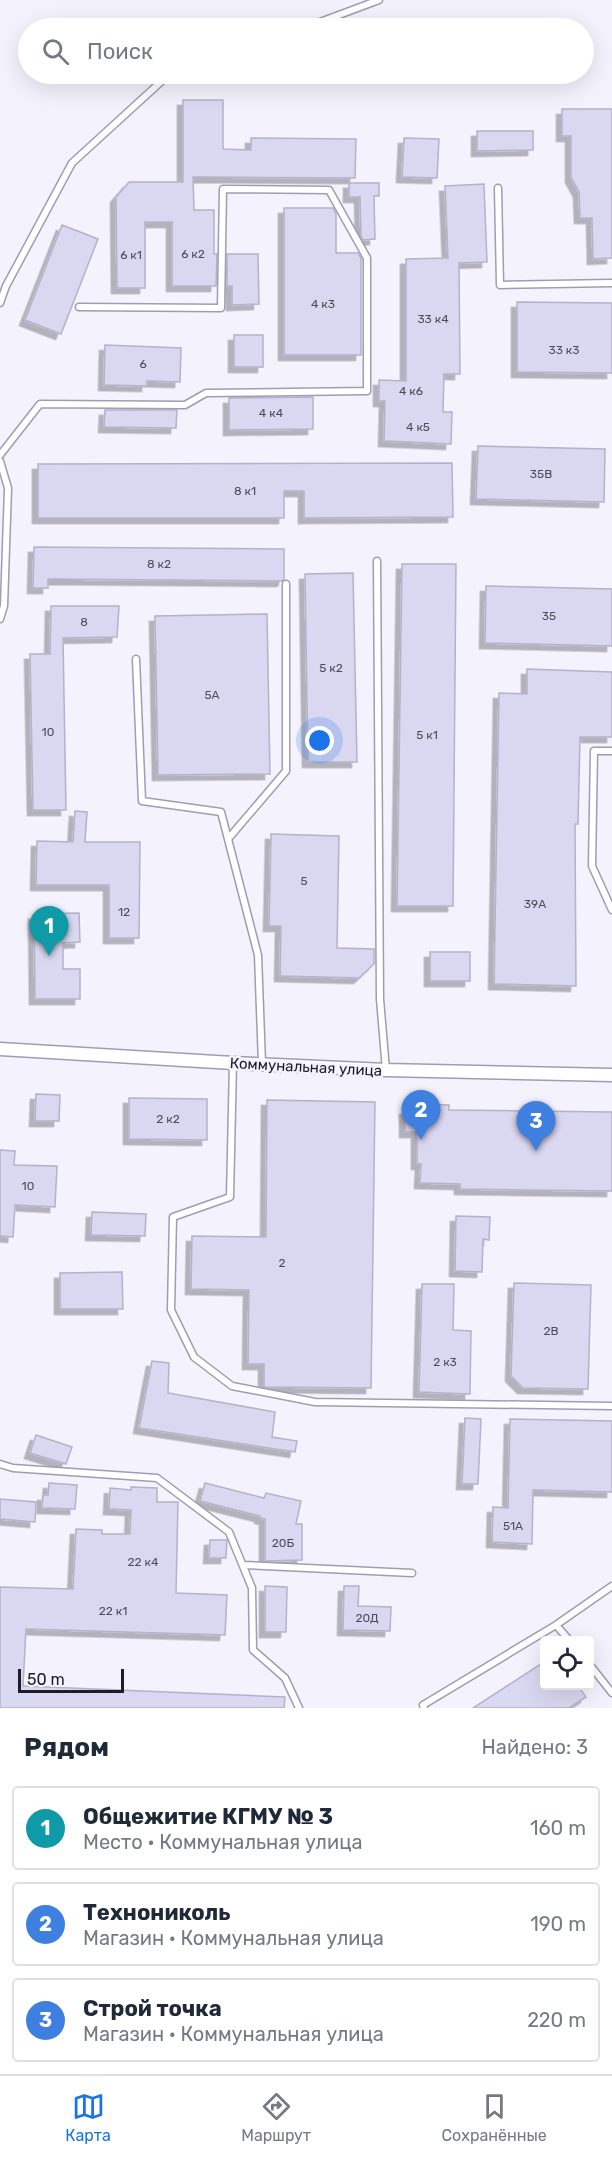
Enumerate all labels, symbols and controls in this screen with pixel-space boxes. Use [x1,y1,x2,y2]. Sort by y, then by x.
search box [18,18,594,84]
icon: search [39,35,72,68]
text: Поиск [87,38,153,65]
house number: 6 к2 [181,247,205,261]
house number: 6 к1 [120,248,142,262]
house number: 4 к3 [311,297,335,311]
house number: 33 к4 [417,312,449,326]
house number: 33 к3 [548,343,580,357]
house number: 6 [139,357,147,371]
house number: 4 к6 [399,384,423,398]
house number: 4 к4 [259,406,284,420]
house number: 4 к5 [406,420,430,434]
house number: 35В [530,467,552,481]
house number: 8 к1 [234,484,256,498]
house number: 8 к2 [147,557,171,571]
house number: 35 [542,609,556,623]
house number: 8 [80,615,88,629]
house number: 5 к2 [319,661,343,675]
house number: 5А [204,688,220,702]
house number: 10 [42,725,54,739]
your location [305,726,334,755]
house number: 5 к1 [416,728,438,742]
house number: 5 [300,874,308,888]
house number: 39А [524,897,546,911]
house number: 12 [118,905,130,919]
pin: 1 [29,906,68,956]
street label: Коммунальная улица [229,1054,383,1080]
pin: 2 [402,1090,440,1140]
pin: 3 [516,1102,556,1151]
house number: 2 к2 [156,1112,180,1126]
house number: 10 [22,1179,34,1193]
house number: 2 [278,1256,286,1270]
house number: 2В [543,1324,559,1338]
house number: 2 к3 [433,1355,457,1369]
house number: 51А [503,1519,523,1533]
house number: 20Б [272,1536,294,1550]
house number: 22 к4 [128,1555,159,1569]
house number: 22 к1 [99,1604,127,1618]
house number: 20Д [355,1611,379,1625]
map controls [540,1636,594,1690]
button: locate [540,1636,594,1690]
scale bar [18,1666,124,1694]
text: 50 m [27,1670,65,1689]
text: Рядом [24,1732,109,1763]
text: Найдено: 3 [482,1735,588,1759]
text: Общежитие КГМУ № 3 [83,1803,333,1830]
text: 1 [41,1816,50,1840]
text: 160 m [530,1816,586,1840]
text: Место · Коммунальная улица [83,1830,363,1854]
text: Технониколь [83,1899,231,1926]
text: 2 [39,1912,52,1936]
text: 190 m [530,1912,586,1936]
text: Магазин · Коммунальная улица [83,1926,384,1950]
text: Строй точка [83,1995,222,2022]
text: 3 [39,2008,52,2032]
text: 220 m [527,2008,586,2032]
text: Магазин · Коммунальная улица [83,2022,384,2046]
tab: Карта [65,2090,111,2145]
tab: Маршрут [241,2090,311,2145]
tab: Сохранённые [441,2090,547,2145]

